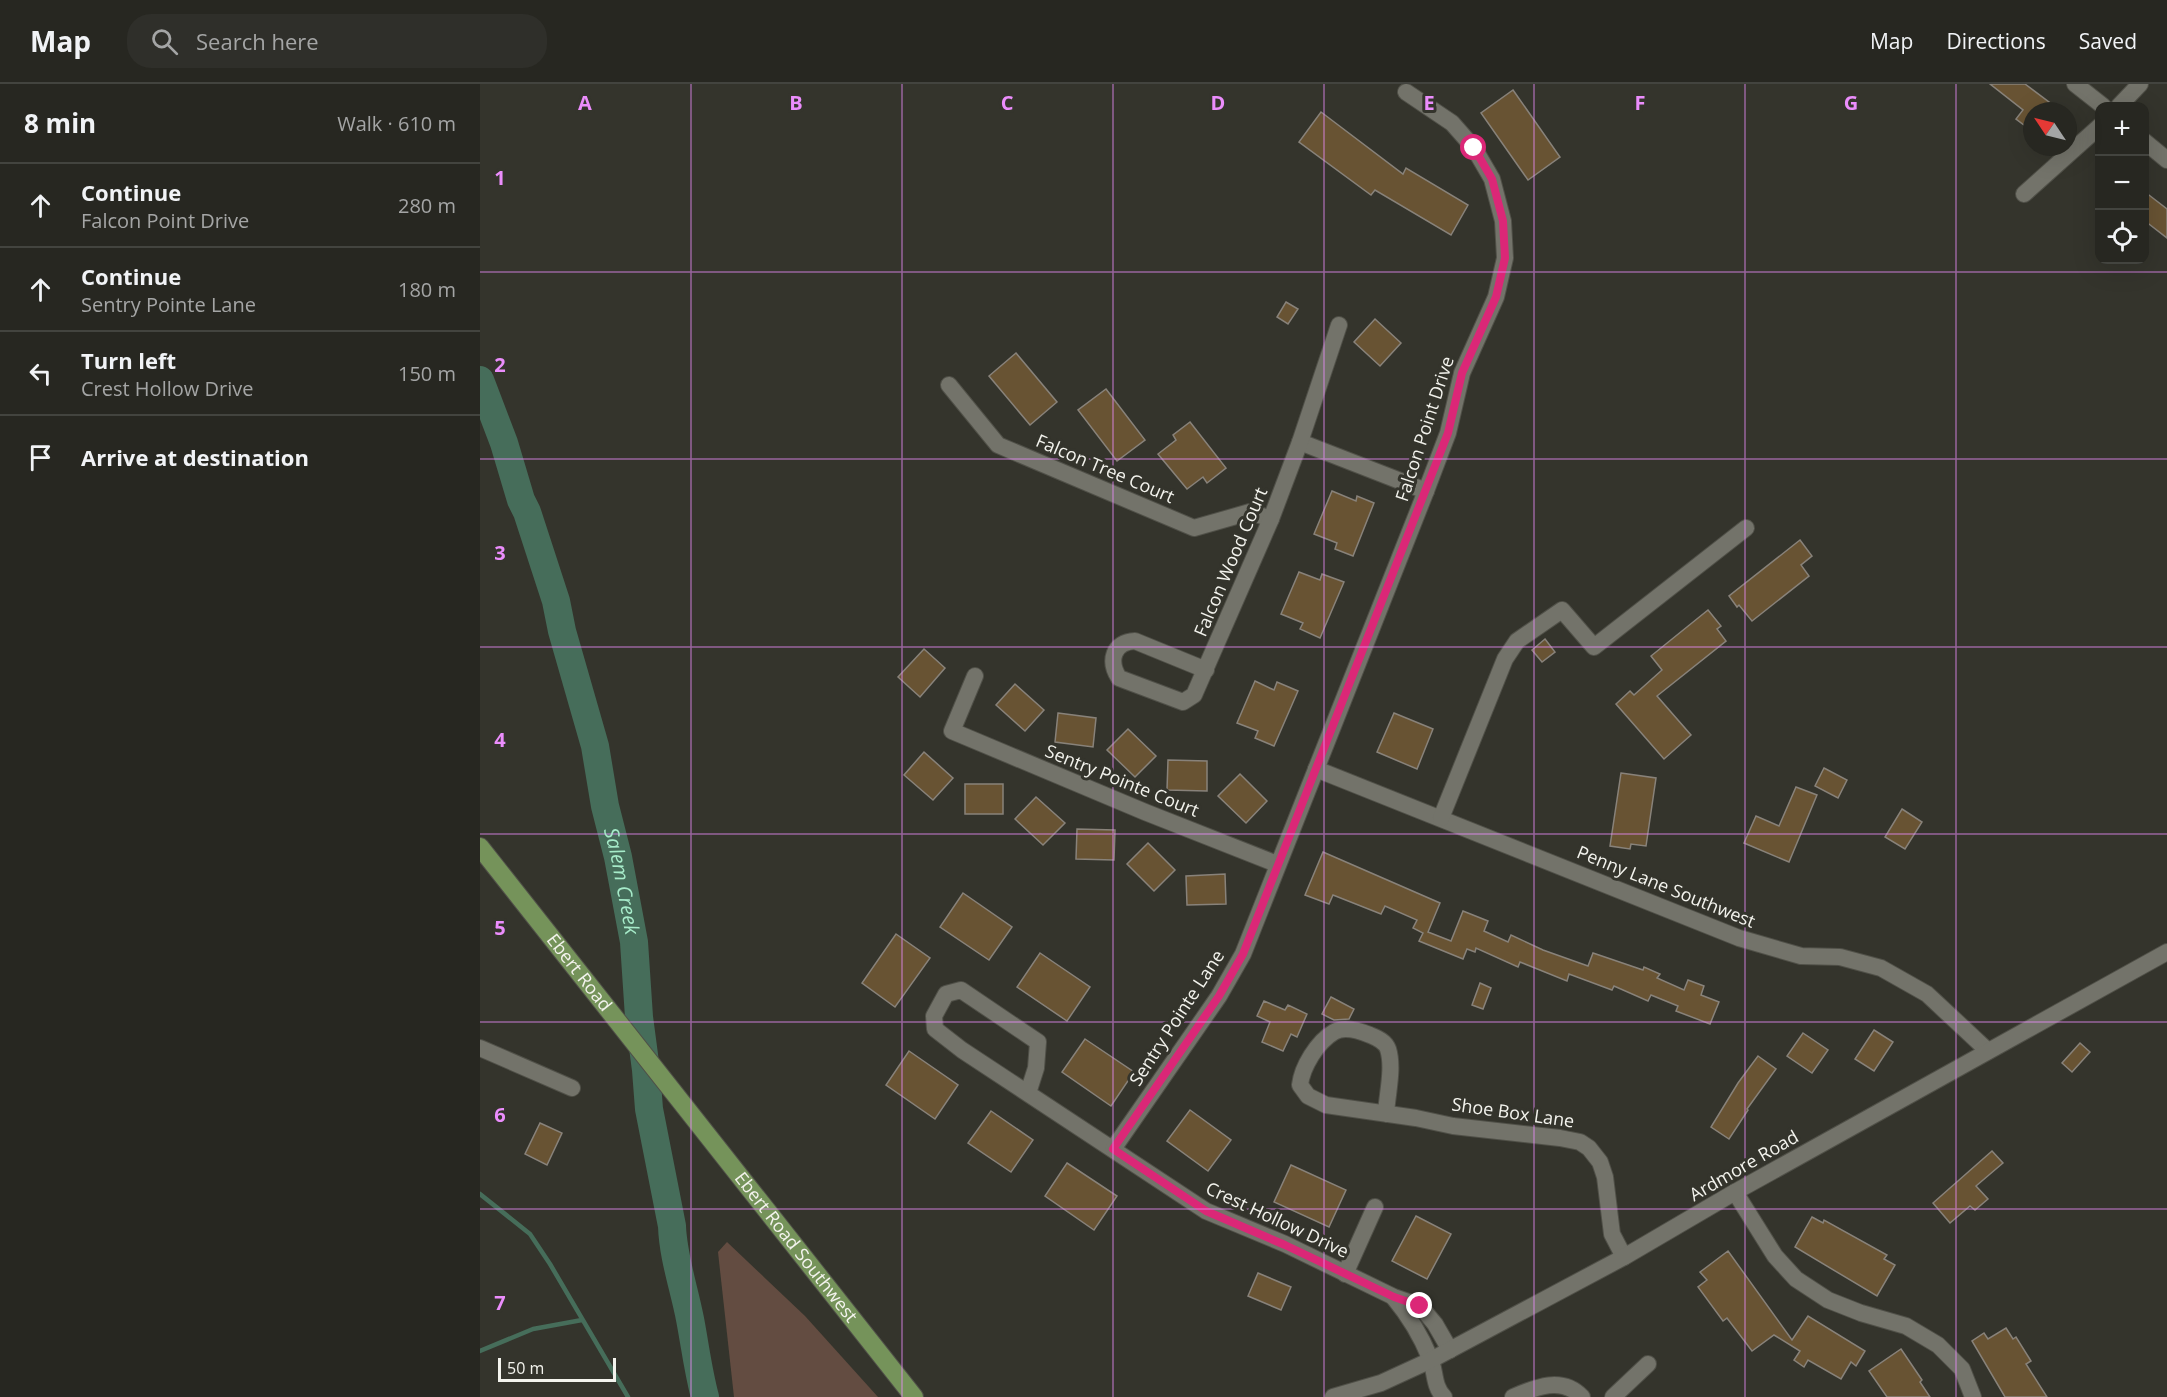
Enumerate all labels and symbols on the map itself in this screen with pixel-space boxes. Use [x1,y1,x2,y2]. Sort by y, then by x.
text: A [578,89,592,116]
text: B [789,89,803,116]
text: C [1001,89,1014,116]
text: D [1211,89,1225,116]
text: E [1423,89,1435,116]
text: F [1635,89,1645,116]
text: G [1844,89,1858,116]
north arrow [2023,102,2077,156]
route start [1460,134,1486,160]
text: 1 [494,164,506,191]
text: 2 [494,351,506,378]
street label: Falcon Point Drive [1389,353,1459,504]
street label: Falcon Tree Court [1033,428,1178,508]
street label: Falcon Wood Court [1188,483,1272,640]
text: 3 [494,539,506,566]
text: 4 [494,726,506,753]
street label: Sentry Pointe Court [1042,738,1203,822]
water label: Salem Creek [598,825,647,938]
street label: Penny Lane Southwest [1574,839,1759,933]
text: 5 [494,914,506,941]
street label: Ebert Road [542,928,618,1016]
street label: Sentry Pointe Lane [1123,945,1229,1090]
street label: Shoe Box Lane [1450,1092,1576,1132]
text: 6 [494,1101,506,1128]
street label: Ardmore Road [1685,1124,1802,1206]
street label: Ebert Road Southwest [730,1166,864,1327]
street label: Crest Hollow Drive [1202,1175,1353,1263]
text: 7 [494,1289,506,1316]
route end [1406,1292,1432,1318]
scale bar [498,1355,616,1382]

